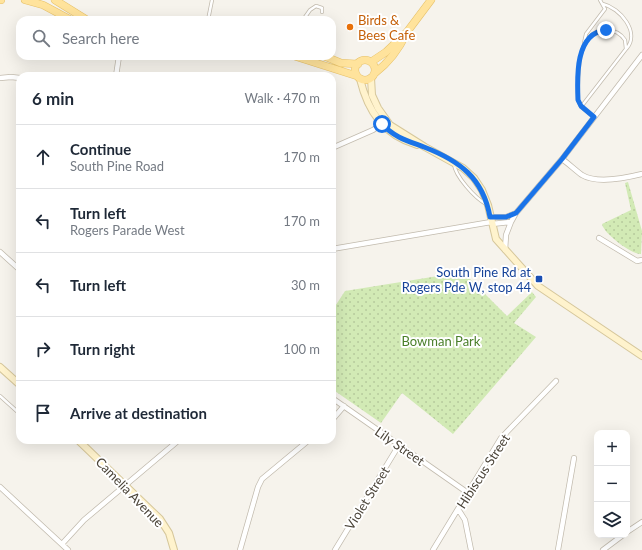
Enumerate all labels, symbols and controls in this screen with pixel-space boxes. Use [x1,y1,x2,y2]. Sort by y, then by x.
place label: Birds & Bees Cafe [358,12,415,43]
search box [16,16,336,60]
route end [597,21,615,39]
marker: Birds & Bees Cafe [345,22,355,32]
icon: search [30,27,52,49]
text: Search here [62,29,139,47]
text: 6 min [32,88,74,109]
text: Walk · 470 m [244,90,320,106]
route start [373,115,391,133]
text: Continue [70,140,131,158]
icon: ahead [32,146,54,168]
text: 170 m [283,149,320,165]
text: South Pine Road [70,158,164,174]
text: Turn left [70,204,126,222]
icon: left [32,210,54,232]
text: 170 m [283,213,320,229]
text: Rogers Parade West [70,222,185,238]
place label: South Pine Rd at Rogers Pde W, stop 44 [402,264,531,295]
icon: left [32,274,54,296]
marker: South Pine Rd at Rogers Pde W, stop 44 [534,274,544,284]
text: Turn left [70,276,126,294]
text: 30 m [291,277,320,293]
park label: Bowman Park [402,333,481,349]
icon: right [32,338,54,360]
text: Turn right [70,340,135,358]
text: 100 m [283,341,320,357]
icon: arrive [32,402,54,424]
text: Arrive at destination [70,404,207,422]
street label: Lily Street [372,423,428,469]
street label: Hibiscus Street [453,430,513,511]
map controls [594,430,630,538]
button: + [594,430,630,466]
street label: Camelia Avenue [93,454,168,530]
street label: Violet Street [341,463,393,533]
button: − [594,466,630,502]
button: layers [594,502,630,538]

